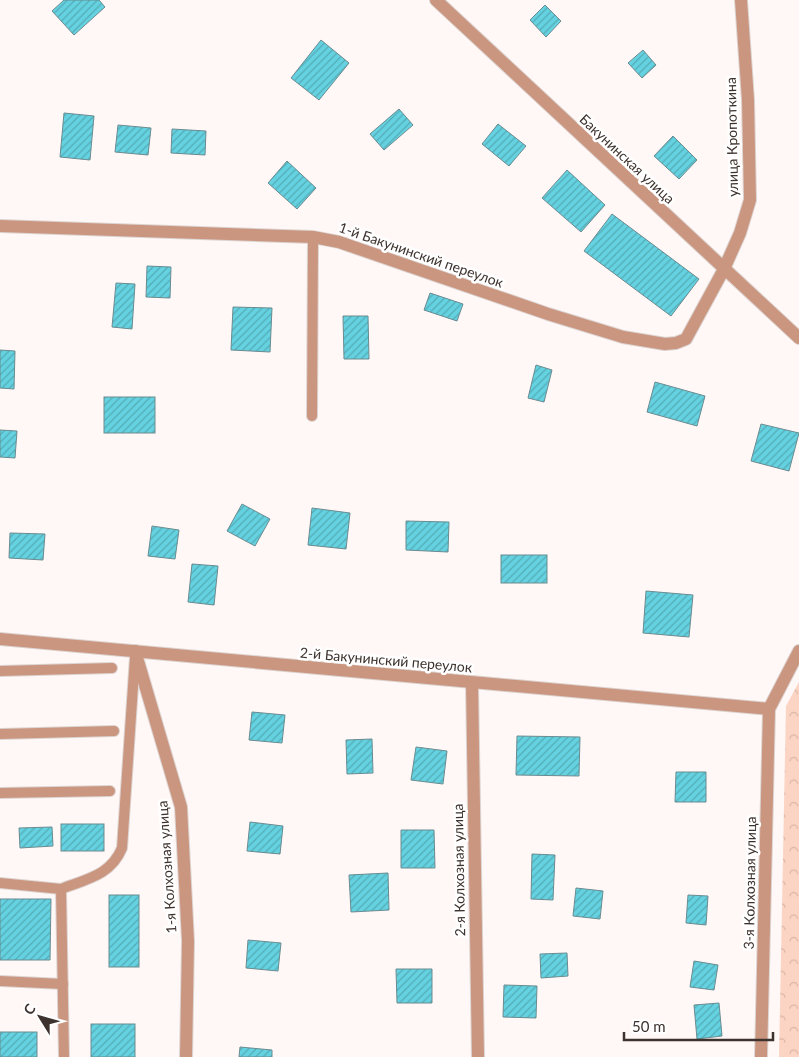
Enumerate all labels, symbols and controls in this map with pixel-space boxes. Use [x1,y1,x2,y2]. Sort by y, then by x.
street label: улица Кропоткина [722,77,741,197]
street label: Бакунинская улица [576,110,678,207]
street label: 1-й Бакунинский переулок [337,218,506,291]
street label: 2-й Бакунинский переулок [299,644,474,676]
street label: 1-я Колхозная улица [153,800,180,934]
street label: 2-я Колхозная улица [449,803,468,937]
street label: 3-я Колхозная улица [740,816,759,950]
north arrow [15,992,65,1042]
text: С [20,999,39,1018]
scale bar [624,1010,773,1042]
text: 50 m [632,1017,666,1035]

